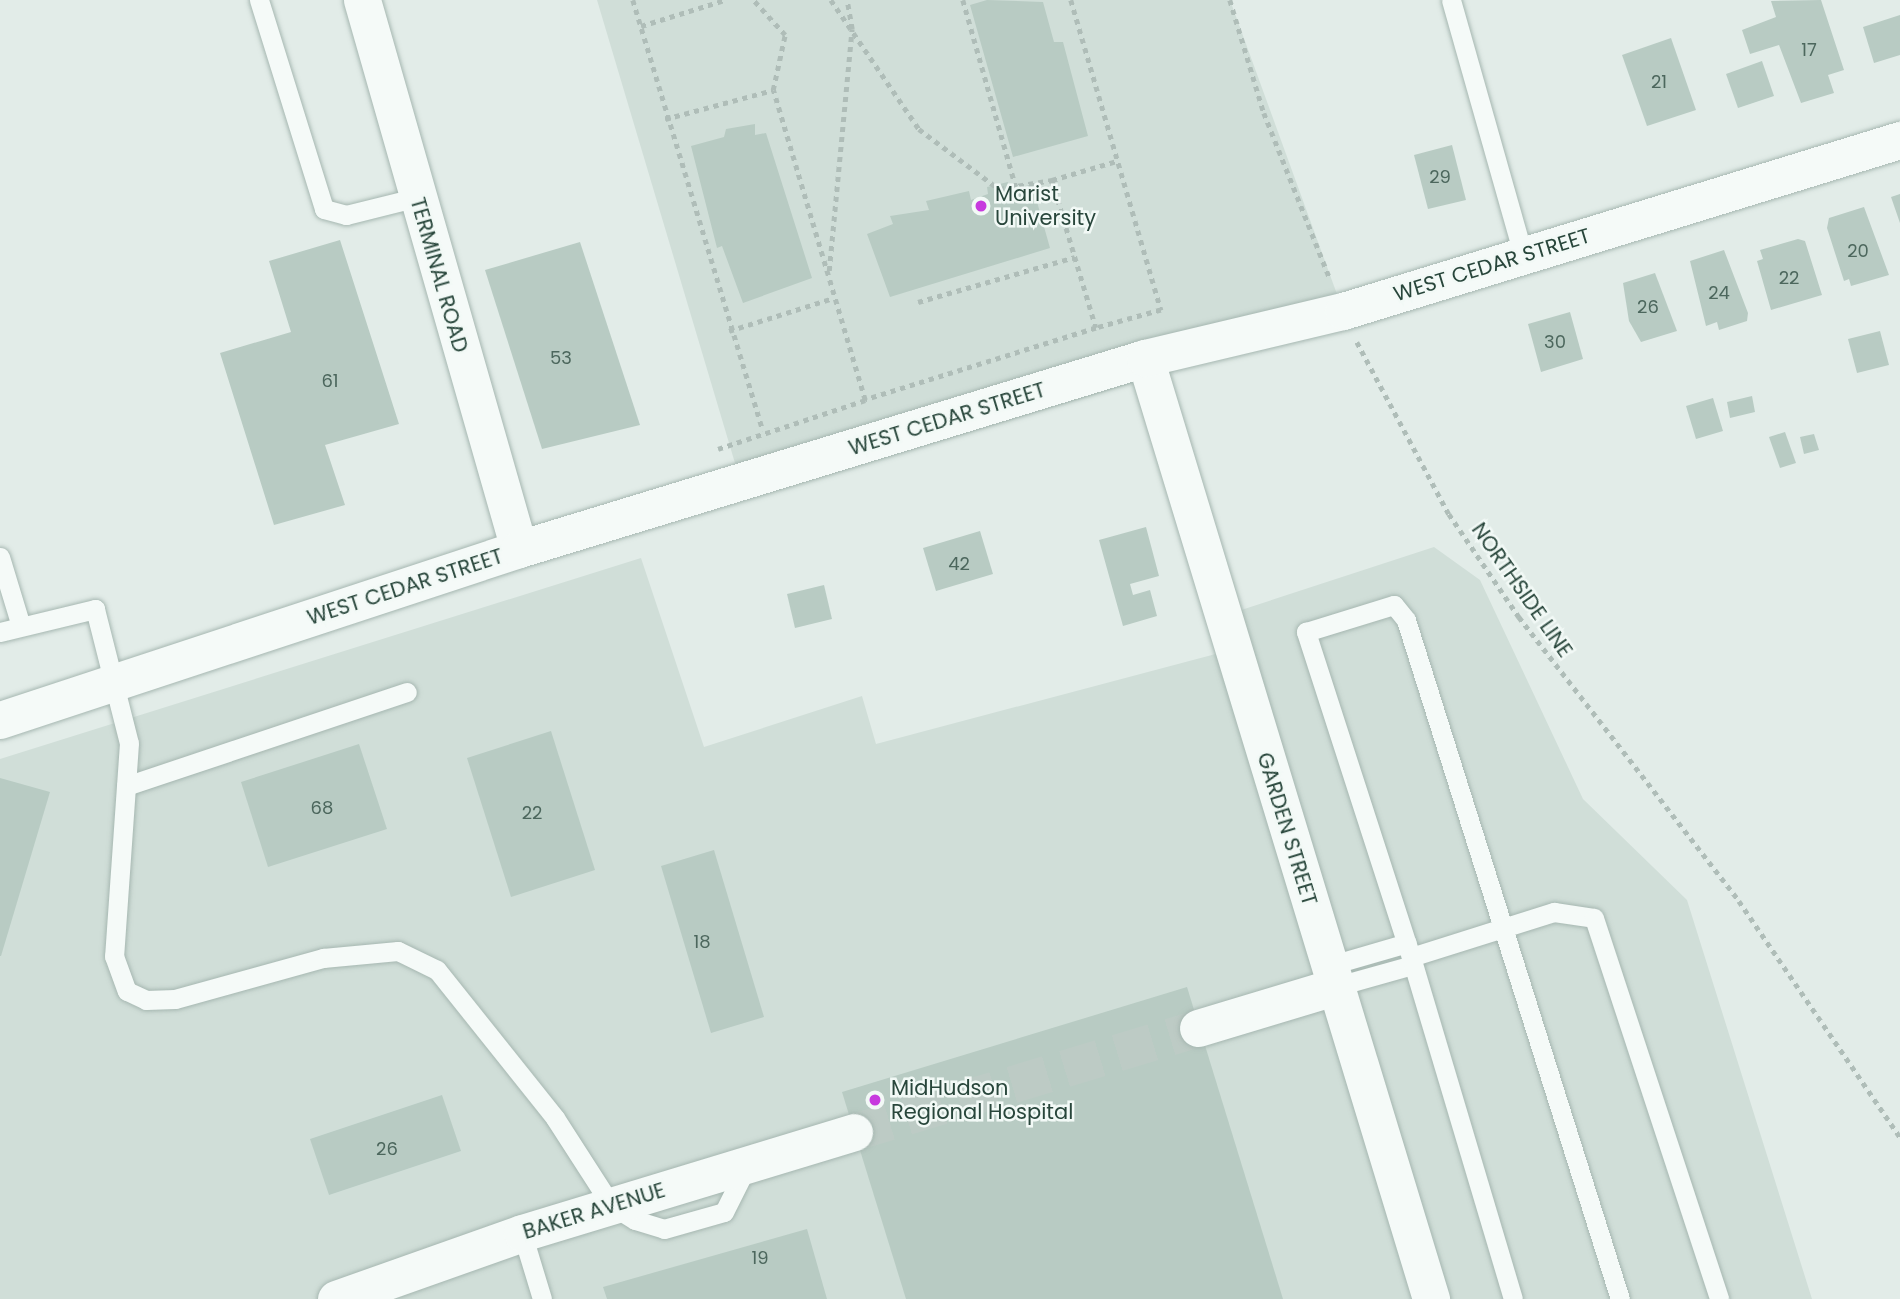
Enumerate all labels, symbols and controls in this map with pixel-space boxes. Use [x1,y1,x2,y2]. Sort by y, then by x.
house number: 17 [1801,39,1817,61]
house number: 21 [1651,71,1667,93]
house number: 29 [1429,166,1451,188]
place label: Marist University [995,181,1096,231]
street label: TERMINAL ROAD [405,195,473,355]
marker: Marist University [973,198,989,214]
street label: WEST CEDAR STREET [1391,223,1593,307]
house number: 20 [1847,240,1869,262]
house number: 22 [1779,267,1799,289]
house number: 24 [1708,282,1730,304]
house number: 26 [1637,296,1659,318]
house number: 30 [1544,331,1566,353]
house number: 53 [550,347,572,369]
house number: 61 [321,370,339,392]
street label: WEST CEDAR STREET [846,377,1048,461]
street label: NORTHSIDE LINE [1466,518,1578,662]
street label: WEST CEDAR STREET [304,543,506,631]
house number: 42 [948,553,970,575]
street label: GARDEN STREET [1252,749,1322,909]
house number: 68 [311,797,333,819]
house number: 22 [522,802,542,824]
house number: 18 [693,931,711,953]
place label: MidHudson Regional Hospital [891,1075,1073,1125]
marker: MidHudson Regional Hospital [865,1090,885,1110]
house number: 26 [376,1138,398,1160]
street label: BAKER AVENUE [520,1177,668,1245]
house number: 19 [751,1247,769,1269]

